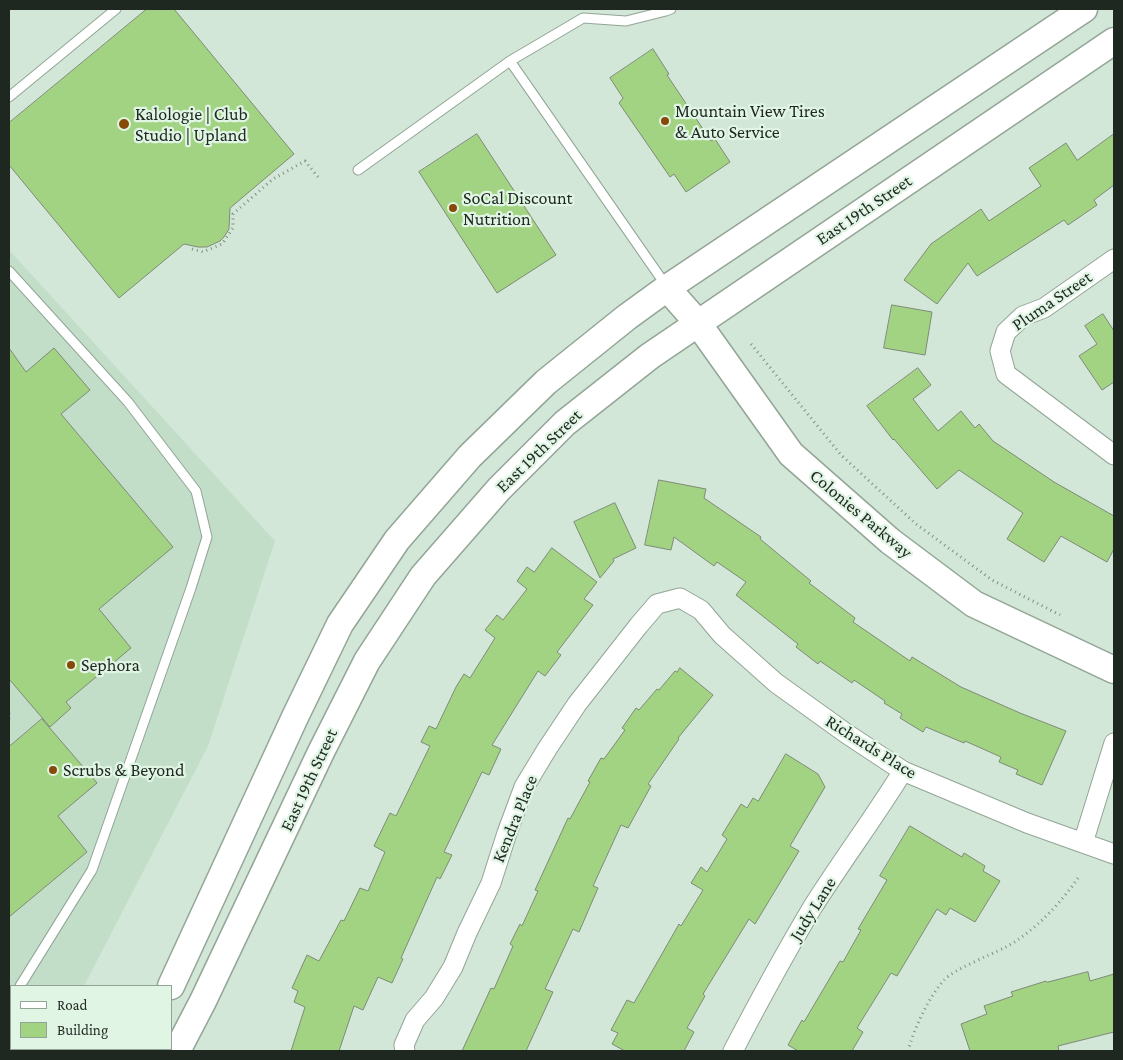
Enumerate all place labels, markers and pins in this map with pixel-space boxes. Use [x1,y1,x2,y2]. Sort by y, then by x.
place label: Mountain View Tires & Auto Service [675,100,825,142]
place label: Kalologie | Club Studio | Upland [135,103,248,146]
marker: Mountain View Tires & Auto Service [659,115,671,127]
marker: Kalologie | Club Studio | Upland [117,117,131,131]
place label: SoCal Discount Nutrition [463,187,573,230]
marker: SoCal Discount Nutrition [447,202,459,214]
place label: Sephora [81,654,140,676]
marker: Sephora [65,659,77,671]
place label: Scrubs & Beyond [63,759,184,781]
marker: Scrubs & Beyond [47,764,59,776]

